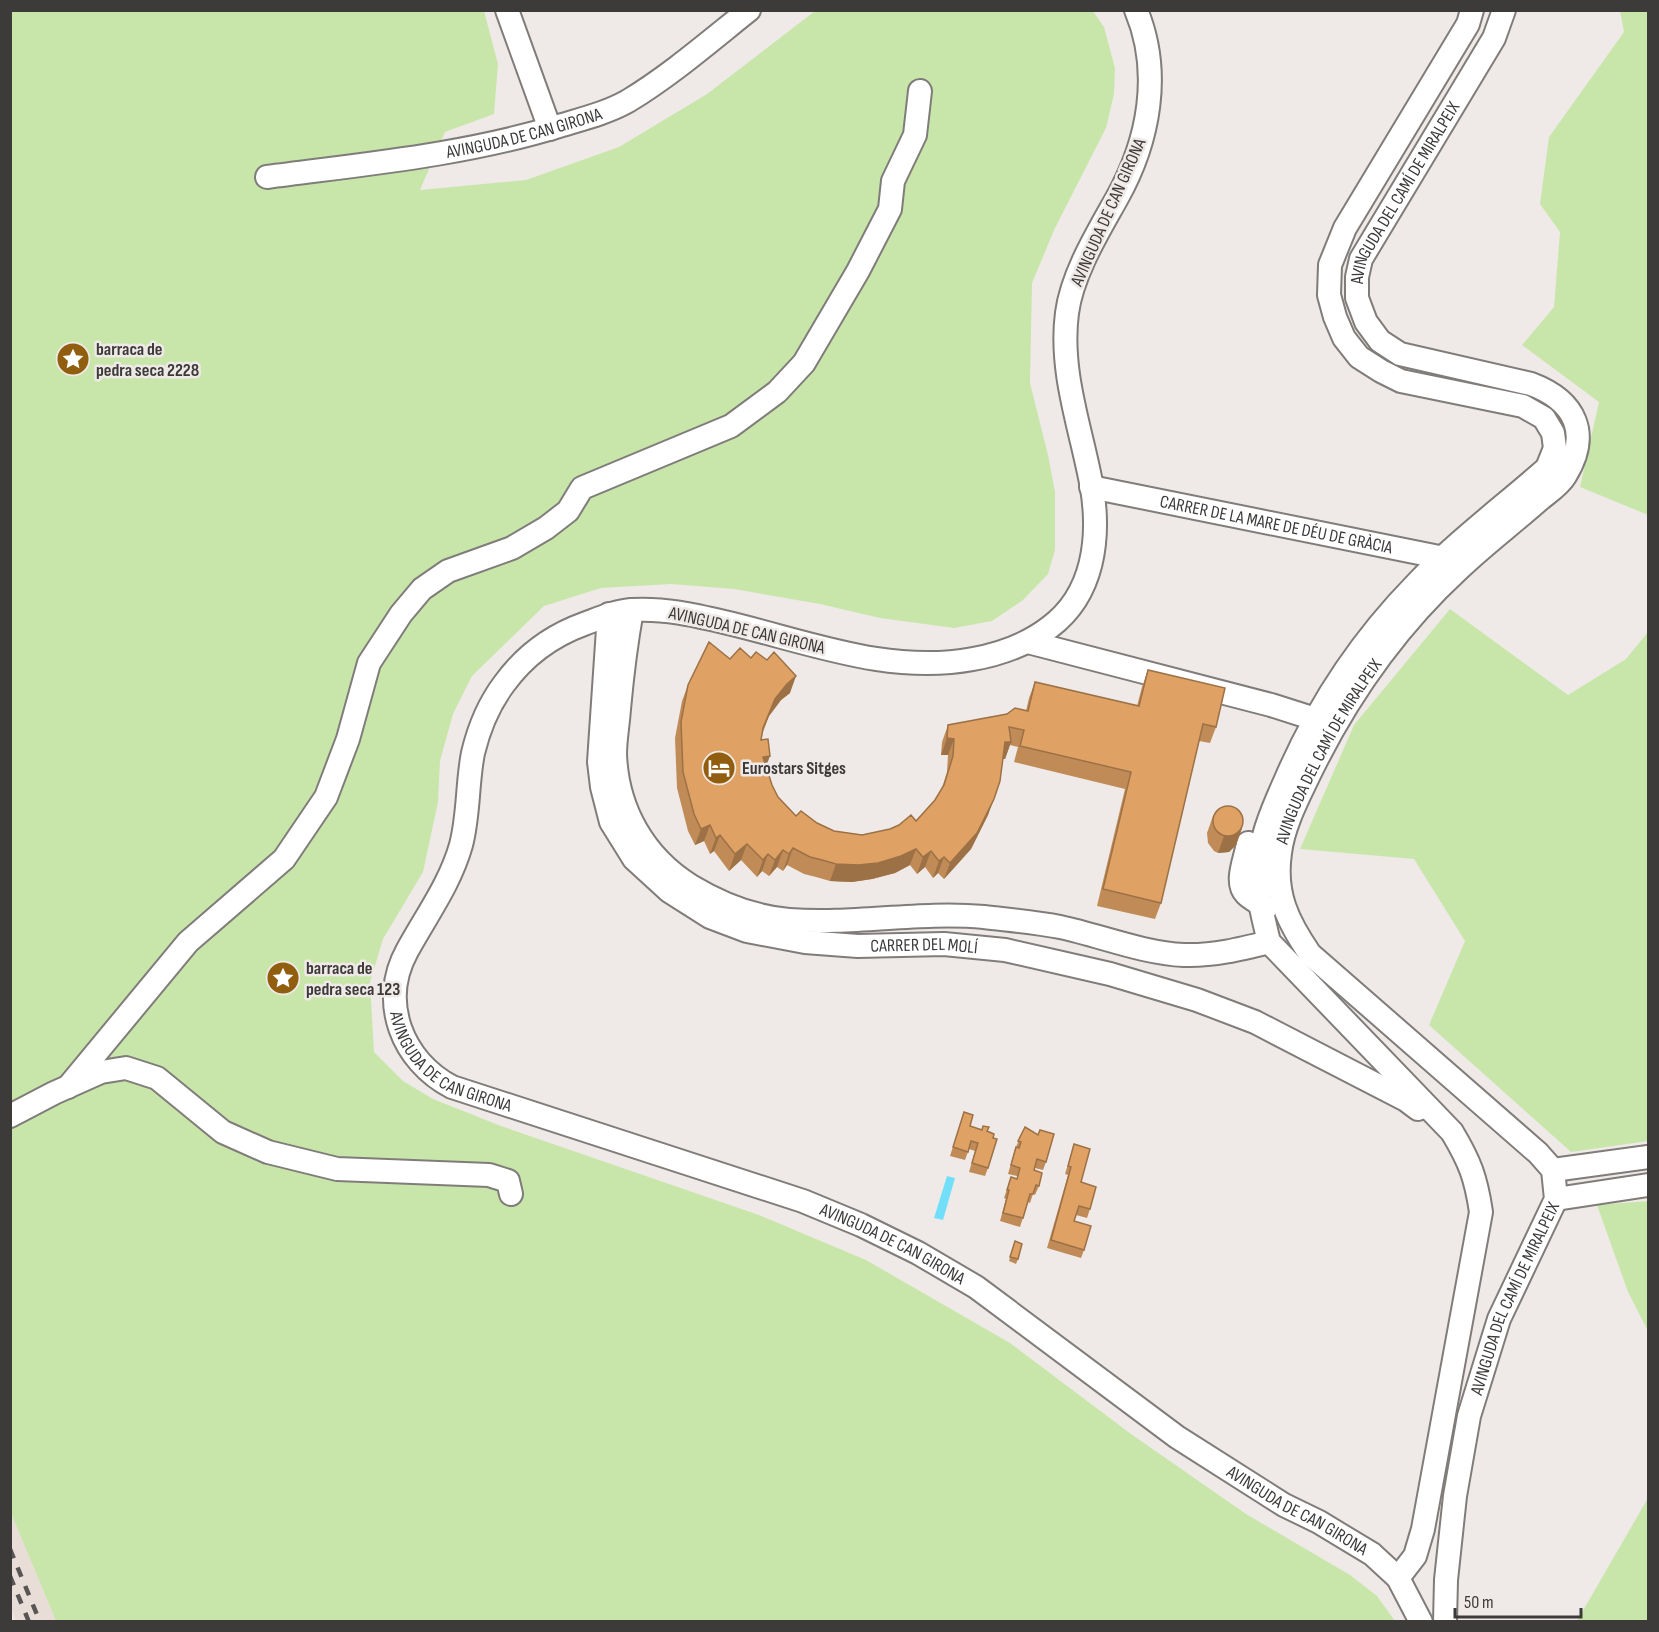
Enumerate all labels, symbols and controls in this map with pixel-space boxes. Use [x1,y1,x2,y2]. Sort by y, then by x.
street label: AVINGUDA DEL CAMÍ DE MIRALPEIX [1347,98,1464,285]
street label: AVINGUDA DE CAN GIRONA [444,104,605,163]
street label: AVINGUDA DE CAN GIRONA [1066,135,1151,290]
place label: barraca de pedra seca 2228 [96,339,199,381]
place icon: barraca de pedra seca 2228 [55,341,91,377]
street label: CARRER DE LA MARE DE DÉU DE GRÀCIA [1158,491,1395,558]
street label: AVINGUDA DE CAN GIRONA [666,602,827,659]
street label: AVINGUDA DEL CAMÍ DE MIRALPEIX [1272,655,1386,847]
hotel icon: Eurostars Sitges [701,750,737,786]
place label: Eurostars Sitges [742,758,846,779]
street label: CARRER DEL MOLÍ [870,934,979,958]
place label: barraca de pedra seca 123 [306,958,400,1000]
place icon: barraca de pedra seca 123 [265,960,301,996]
street label: AVINGUDA DE CAN GIRONA [385,1009,515,1117]
street label: AVINGUDA DEL CAMÍ DE MIRALPEIX [1466,1198,1564,1399]
street label: AVINGUDA DE CAN GIRONA [816,1199,969,1289]
street label: AVINGUDA DE CAN GIRONA [1222,1461,1372,1560]
scale bar [1455,1581,1581,1619]
text: 50 m [1464,1592,1494,1613]

